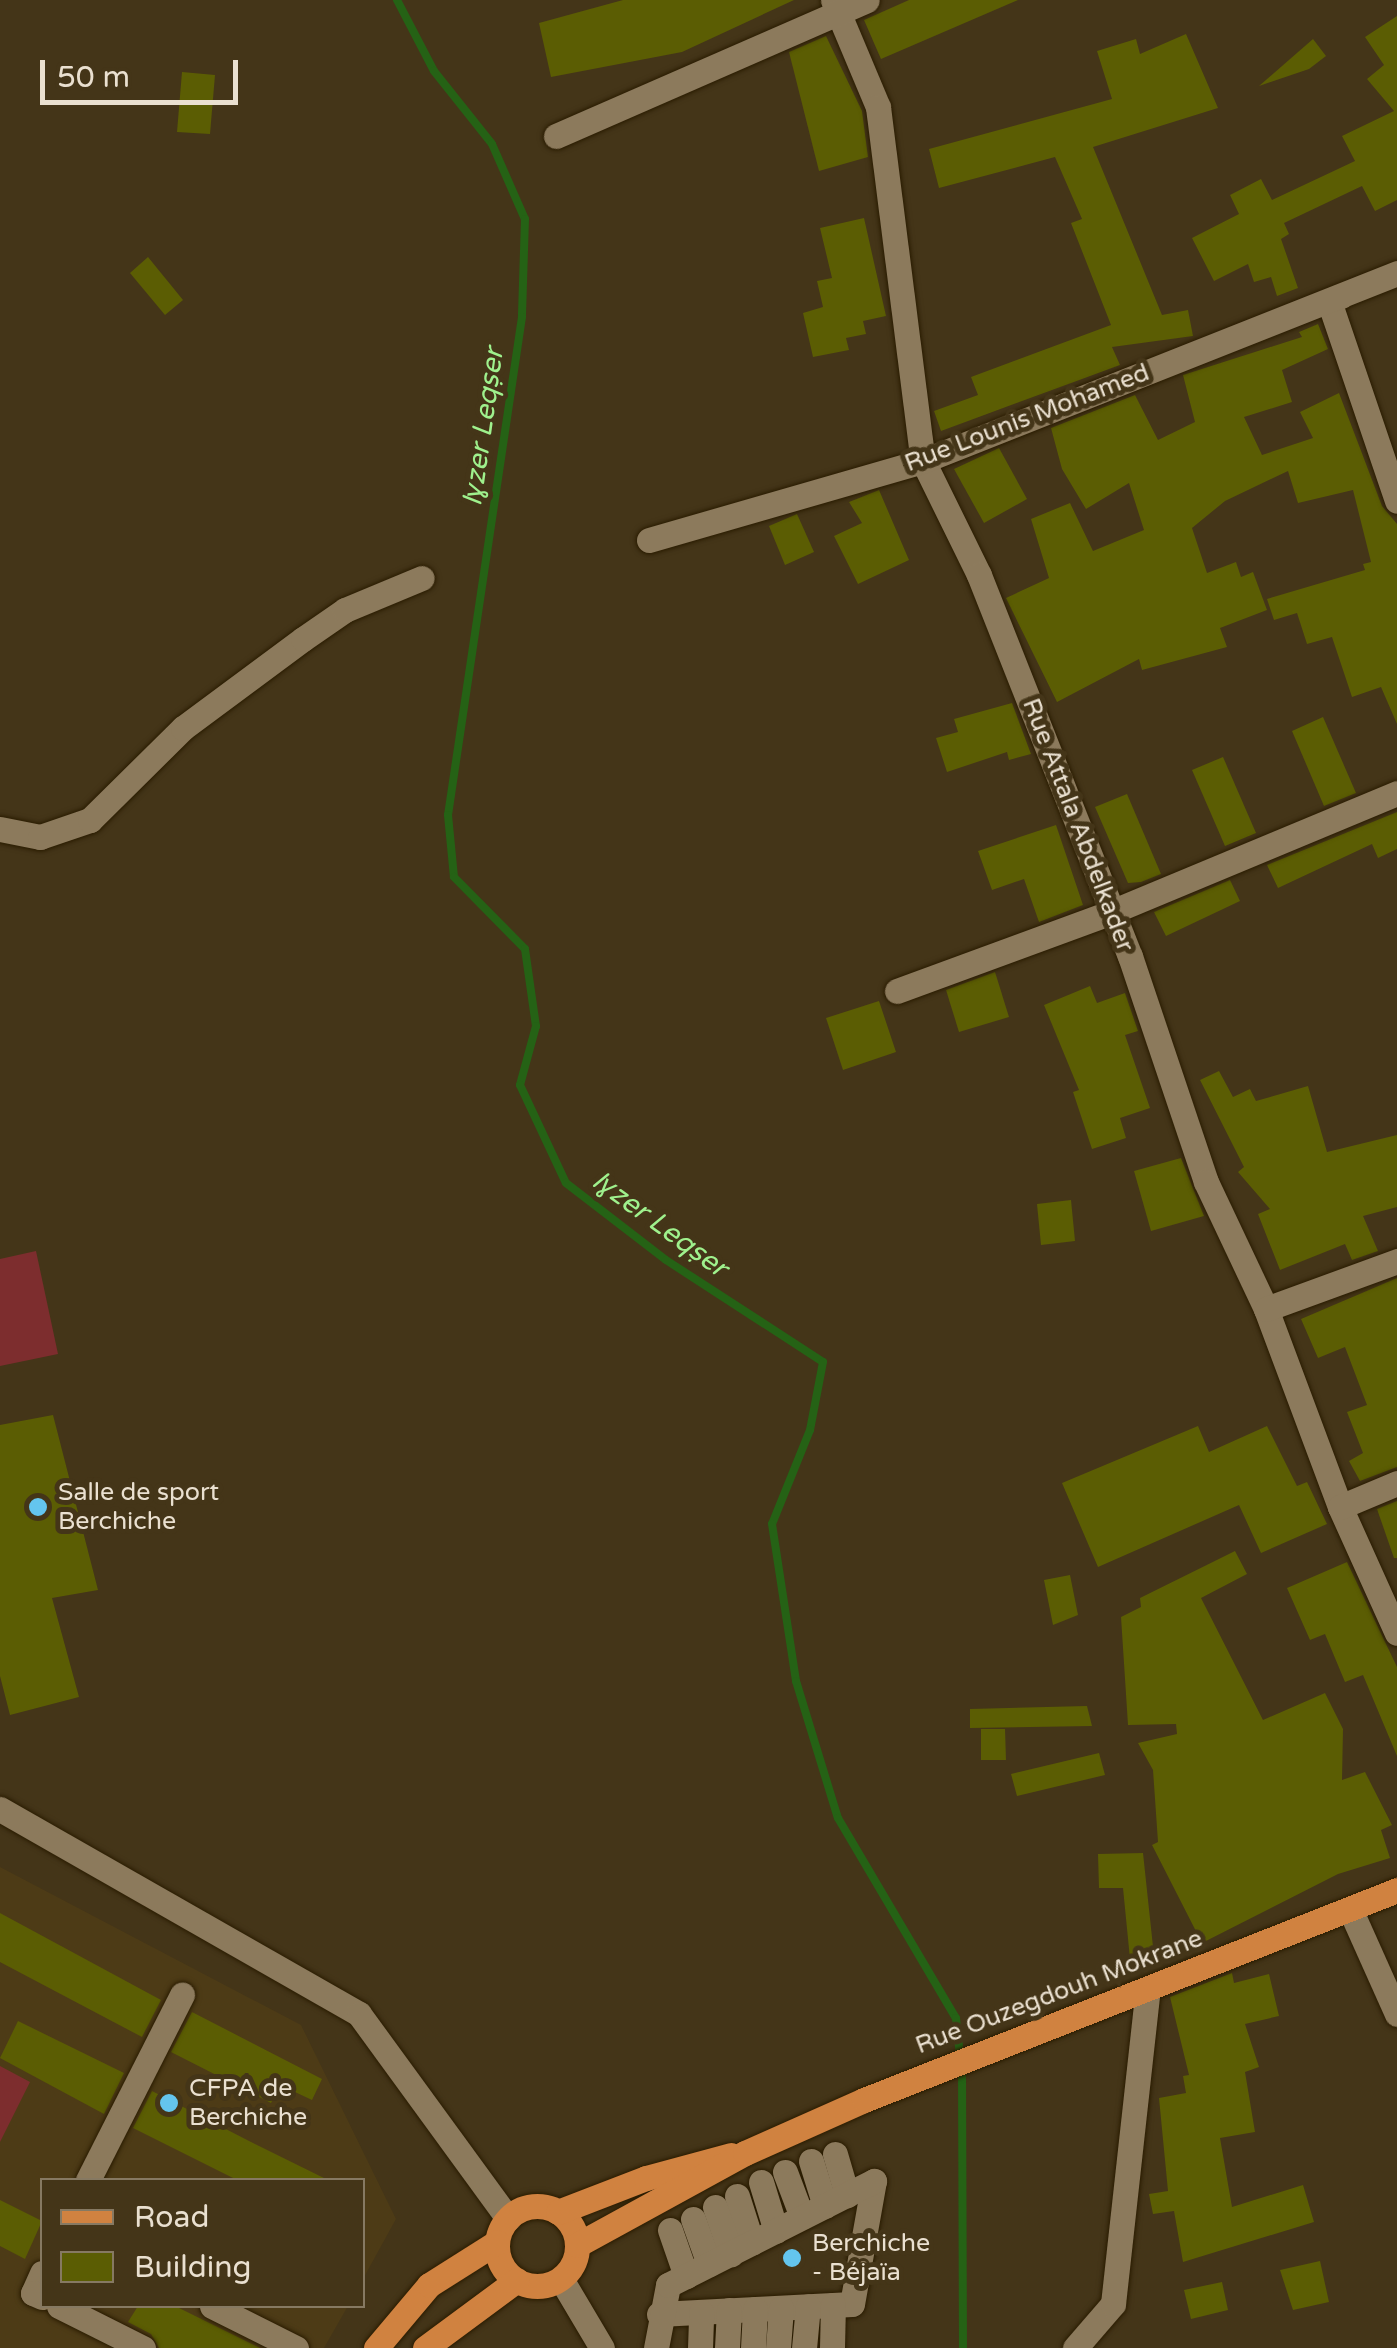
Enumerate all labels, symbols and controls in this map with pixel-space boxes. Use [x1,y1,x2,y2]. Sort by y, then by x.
scale bar [45,40,242,102]
text: 50 m [57,59,130,96]
water label: Iɣzer Leqṣer [455,346,511,508]
street label: Rue Lounis Mohamed [900,357,1154,479]
street label: Rue Attala Abdelkader [1016,694,1140,956]
water label: Iɣzer Leqṣer [586,1164,734,1284]
place label: Salle de sport Berchiche [58,1478,219,1537]
marker: Salle de sport Berchiche [27,1496,49,1518]
street label: Rue Ouzegdouh Mokrane [911,1923,1207,2061]
place label: CFPA de Berchiche [189,2074,307,2133]
marker: CFPA de Berchiche [158,2092,180,2114]
legend [40,2178,365,2308]
text: Road [134,2199,209,2236]
place label: Berchiche - Béjaïa [812,2229,930,2288]
marker: Berchiche - Béjaïa [781,2247,803,2269]
text: Building [134,2249,251,2286]

